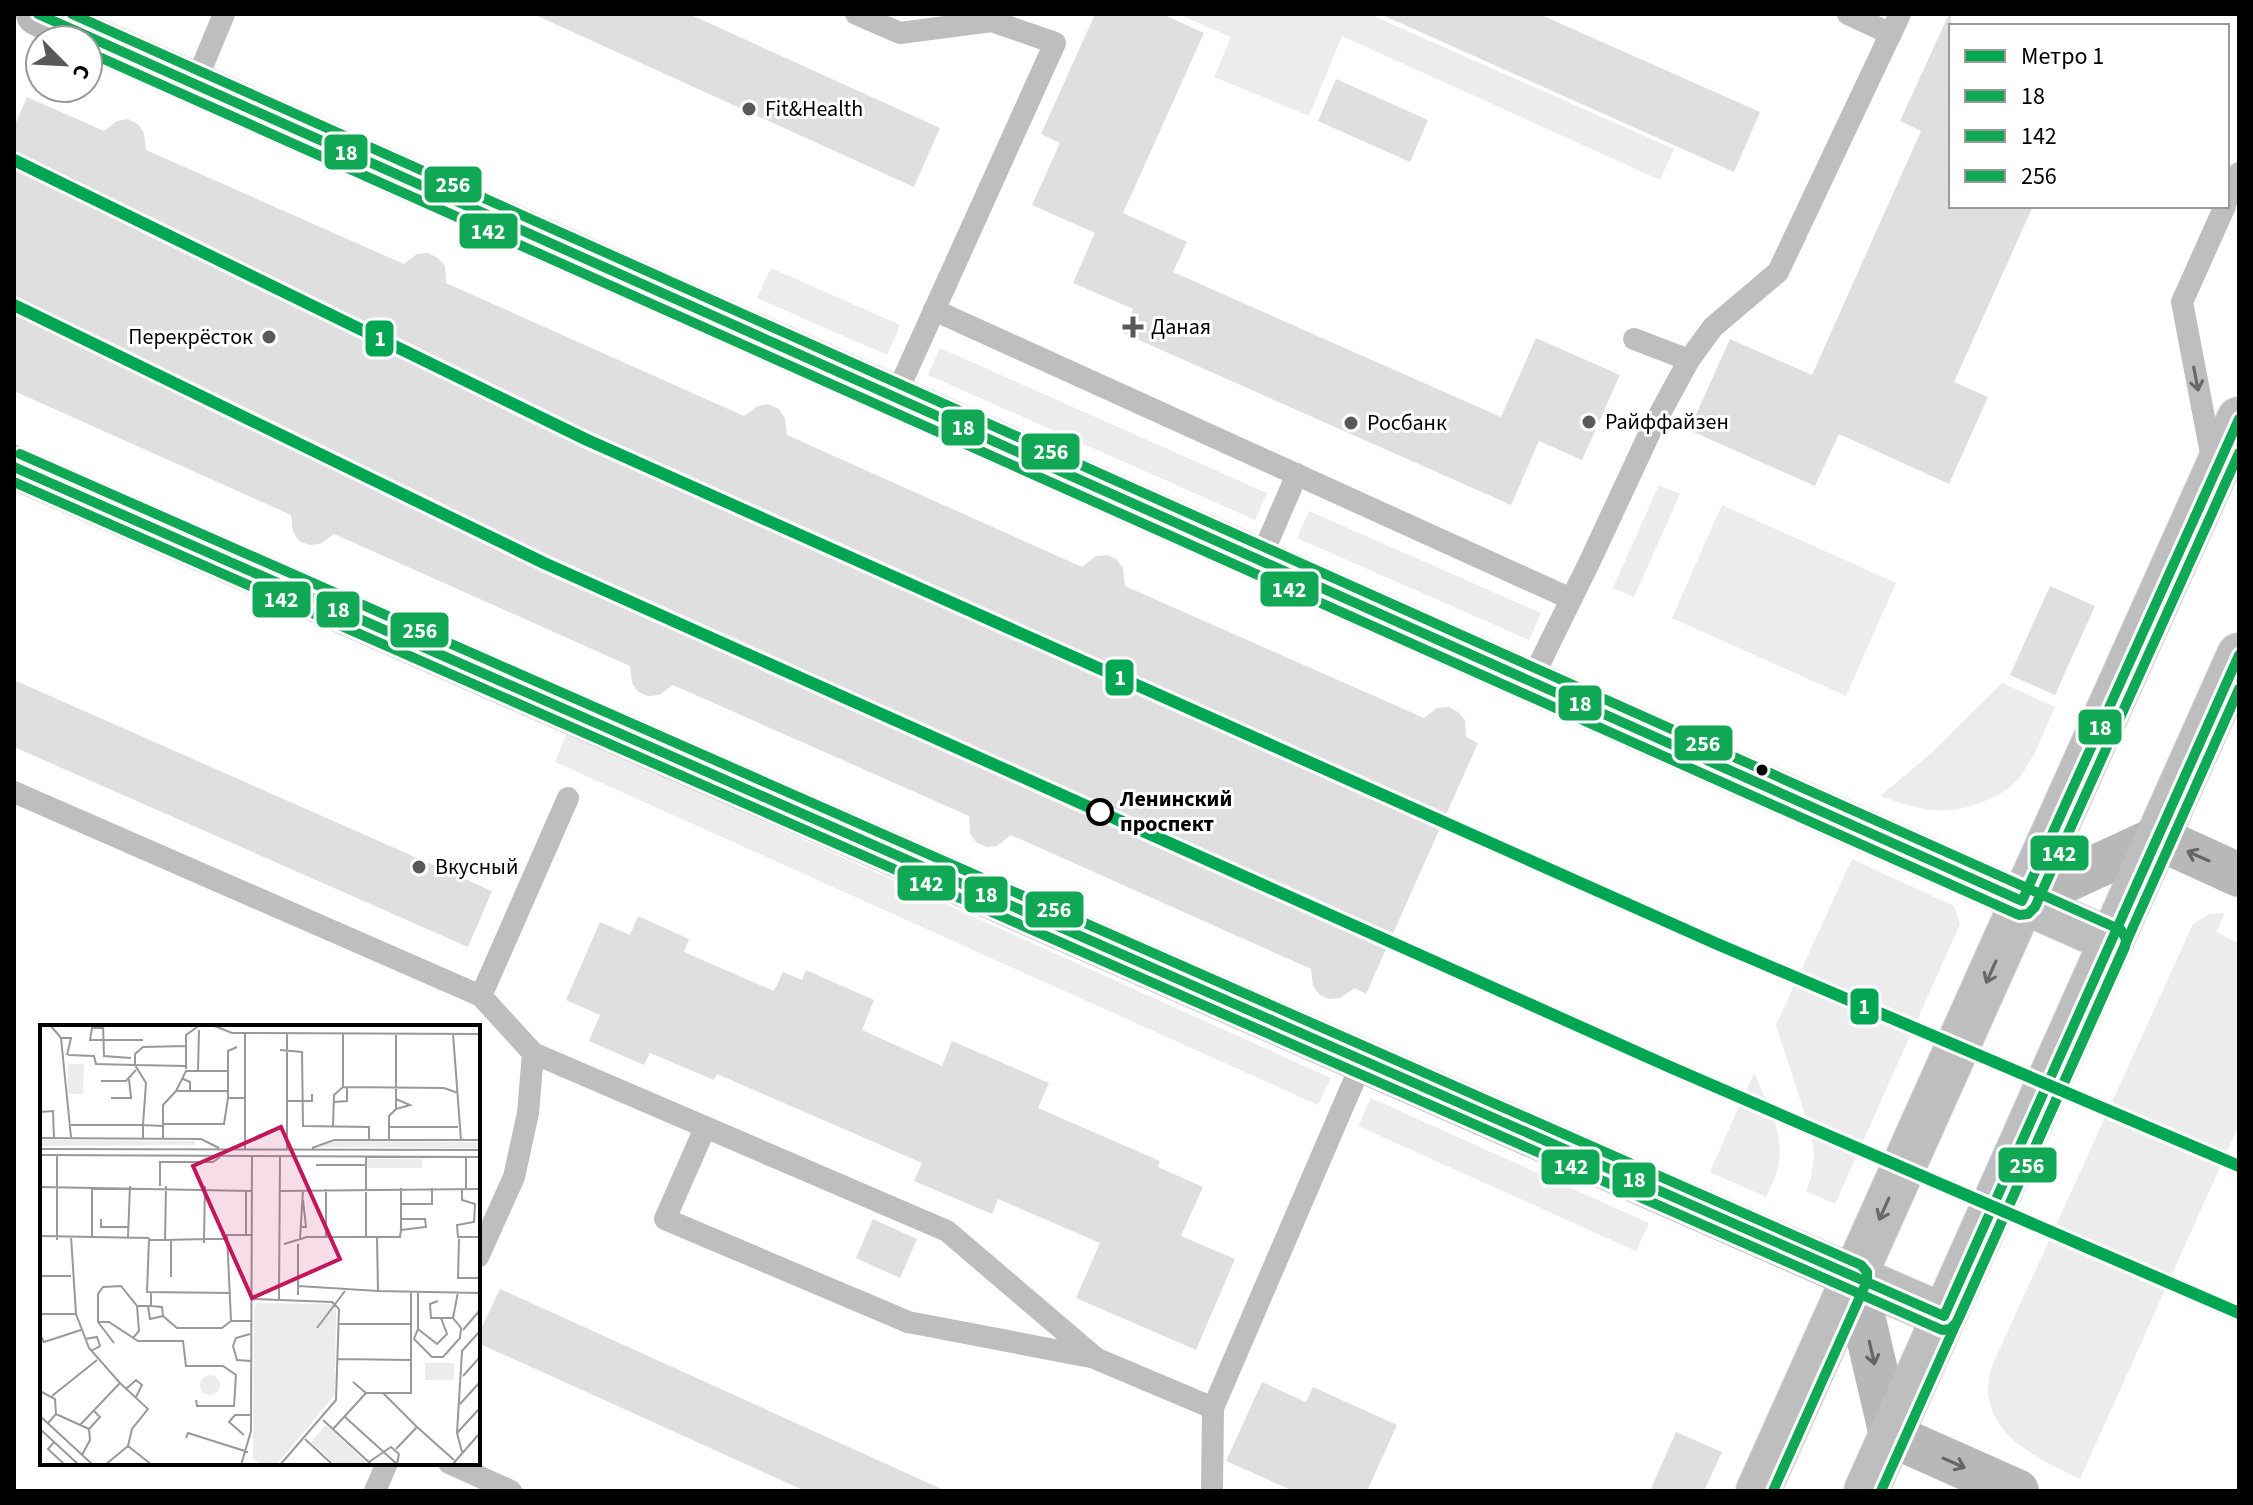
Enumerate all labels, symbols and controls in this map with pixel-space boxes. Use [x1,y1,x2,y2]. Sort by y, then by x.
north arrow [24,24,104,104]
legend [1949,24,2229,208]
text: Метро 1 [2021,39,2104,74]
text: С [64,59,99,84]
text: 18 [2021,79,2045,114]
place label: Fit&Health [765,93,863,125]
marker: Fit&Health [740,100,758,118]
text: 142 [2021,119,2057,154]
line badge: 18 [323,133,369,171]
text: 18 [334,137,358,169]
text: 256 [2021,159,2057,194]
line badge: 256 [423,165,483,204]
text: 256 [436,169,470,201]
line badge: 142 [458,212,519,250]
text: 142 [471,216,505,248]
place label: Даная [1151,311,1211,343]
marker: Даная [1122,316,1144,338]
line badge: 1 [364,319,395,358]
place label: Перекрёсток [128,321,253,353]
text: 1 [374,323,386,355]
marker: Перекрёсток [260,328,278,346]
one-way arrow [2190,366,2205,391]
place label: Райффайзен [1605,406,1729,438]
place label: Росбанк [1367,407,1447,439]
line badge: 18 [940,408,986,447]
text: 18 [951,412,975,444]
marker: Райффайзен [1580,413,1598,431]
marker: Росбанк [1342,414,1360,432]
line badge: 256 [1020,432,1081,471]
text: 256 [1034,436,1068,468]
line badge: 142 [1259,570,1320,608]
text: 142 [1272,574,1306,606]
line badge: 142 [251,580,312,619]
text: 142 [264,584,298,616]
line badge: 18 [315,590,361,629]
text: 18 [326,594,350,626]
line badge: 256 [389,611,450,649]
text: 256 [403,615,437,647]
line badge: 1 [1104,658,1135,697]
text: 1 [1114,662,1126,694]
line badge: 18 [1557,684,1603,722]
text: 18 [1568,688,1592,720]
line badge: 18 [2077,708,2123,746]
text: 18 [2088,712,2112,744]
line badge: 256 [1673,724,1734,762]
text: 256 [1686,728,1720,760]
unlabelled marker [1754,762,1770,778]
place label: Ленинский проспект [1119,783,1232,840]
marker: Ленинский проспект [1087,799,1113,825]
line badge: 142 [2029,834,2090,872]
text: 142 [2042,838,2076,870]
one-way arrow [2186,848,2211,863]
place label: Вкусный [435,851,518,883]
marker: Вкусный [410,858,428,876]
line badge: 142 [896,864,957,902]
text: 142 [909,868,943,900]
line badge: 18 [963,875,1009,914]
text: 18 [974,879,998,911]
line badge: 256 [1024,890,1085,929]
text: 256 [1037,894,1071,926]
one-way arrow [1982,959,1997,984]
line badge: 1 [1849,987,1880,1026]
text: 1 [1858,991,1870,1023]
inset map [40,1025,480,1465]
line badge: 256 [1997,1146,2058,1184]
line badge: 142 [1540,1148,1601,1186]
text: 256 [2010,1150,2044,1182]
text: 142 [1554,1151,1588,1183]
line badge: 18 [1611,1161,1657,1199]
text: 18 [1622,1164,1646,1196]
one-way arrow [1876,1197,1891,1221]
one-way arrow [1865,1339,1880,1365]
one-way arrow [1942,1456,1966,1471]

